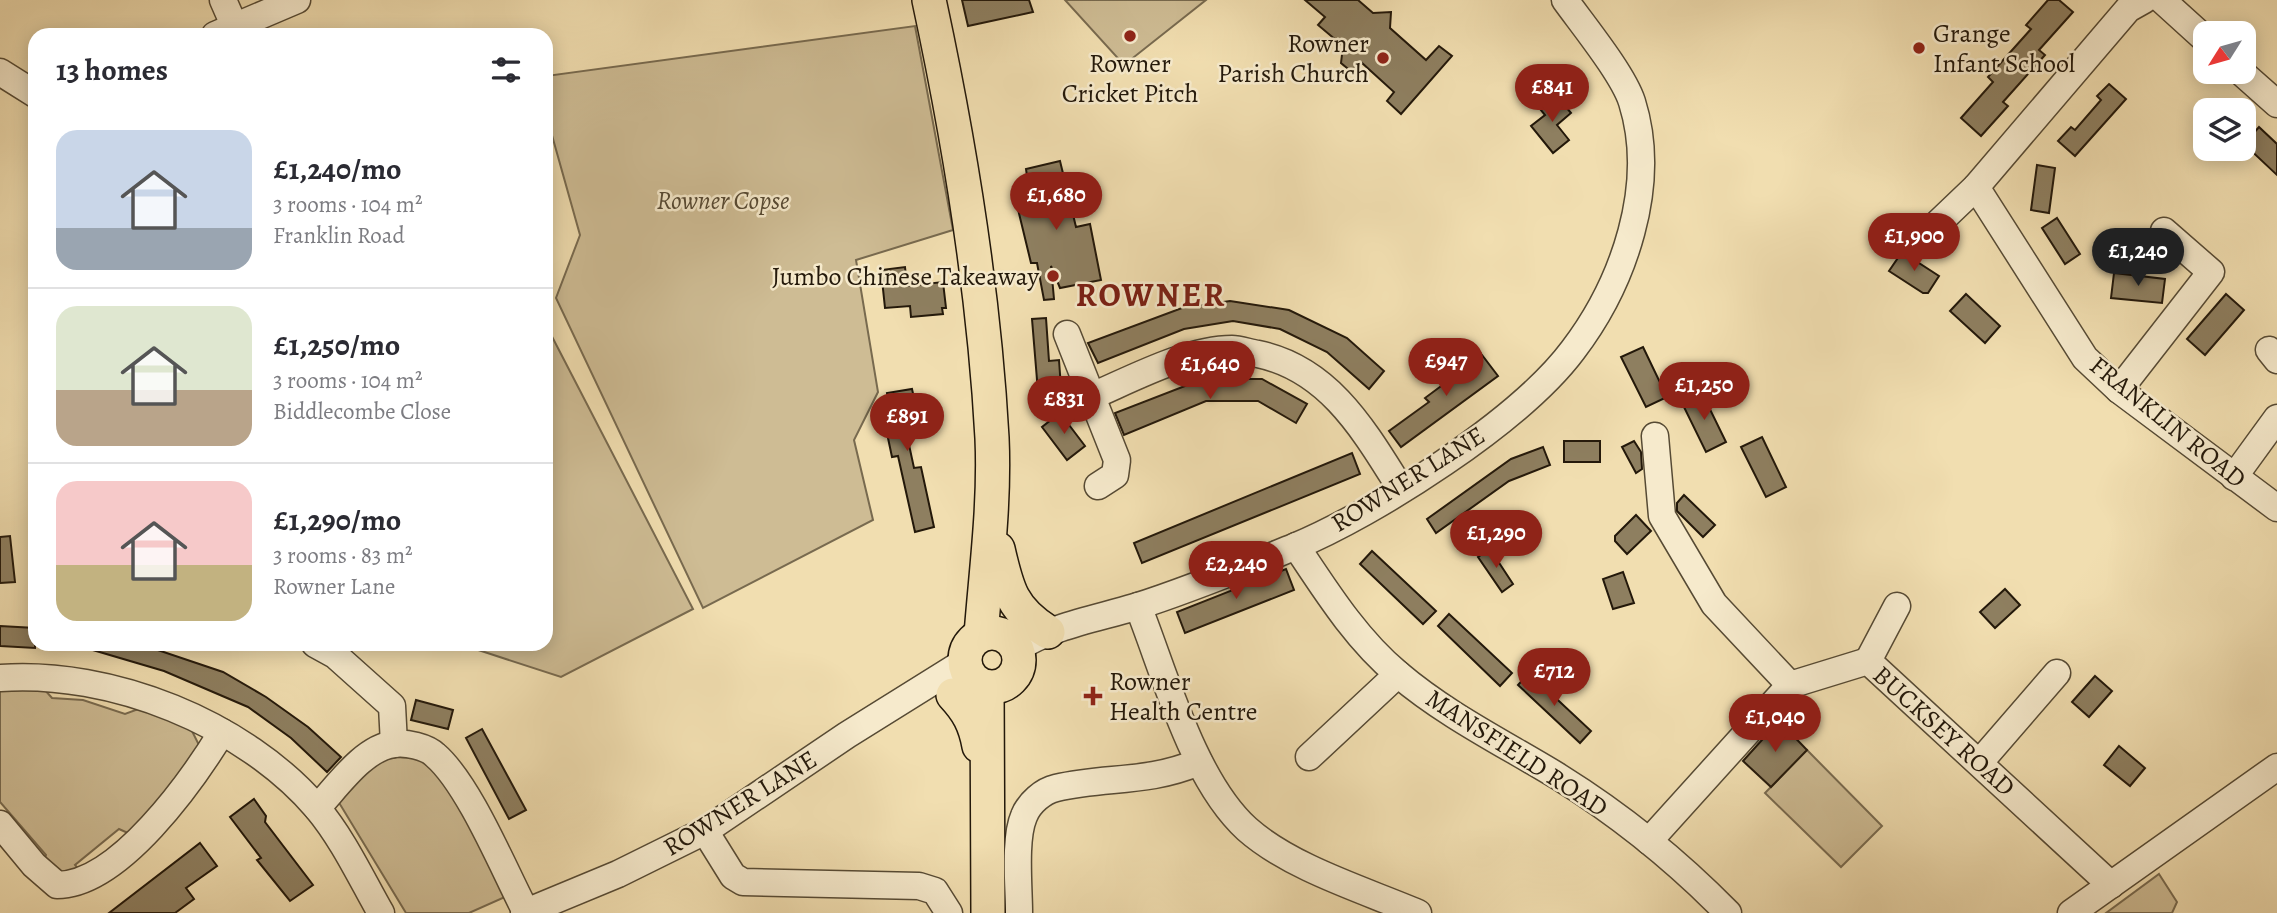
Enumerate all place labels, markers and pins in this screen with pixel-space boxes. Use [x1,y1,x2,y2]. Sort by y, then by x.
place label: Grange Infant School [1933,16,2075,81]
place label: Rowner Parish Church [1217,26,1369,91]
marker: Rowner Cricket Pitch [1122,28,1138,44]
marker: Grange Infant School [1911,40,1927,56]
place label: Rowner Cricket Pitch [1062,46,1198,111]
marker: Rowner Parish Church [1375,50,1391,66]
pin: £841 [1511,64,1593,124]
pin: £1,680 [999,173,1113,232]
pin: £1,900 [1857,214,1971,273]
pin: £1,240 [2081,229,2195,288]
place label: Jumbo Chinese Takeaway [772,259,1039,294]
marker: Jumbo Chinese Takeaway [1045,268,1061,284]
pin: £947 [1405,338,1487,398]
pin: £1,640 [1153,342,1267,401]
pin: £1,250 [1647,362,1761,422]
pin: £831 [1023,376,1105,436]
pin: £891 [866,393,948,453]
pin: £1,290 [1439,510,1553,570]
pin: £2,240 [1179,542,1293,601]
pin: £712 [1513,648,1595,708]
place label: Rowner Health Centre [1109,664,1257,729]
marker: Rowner Health Centre [1083,686,1103,706]
pin: £1,040 [1718,694,1832,754]

